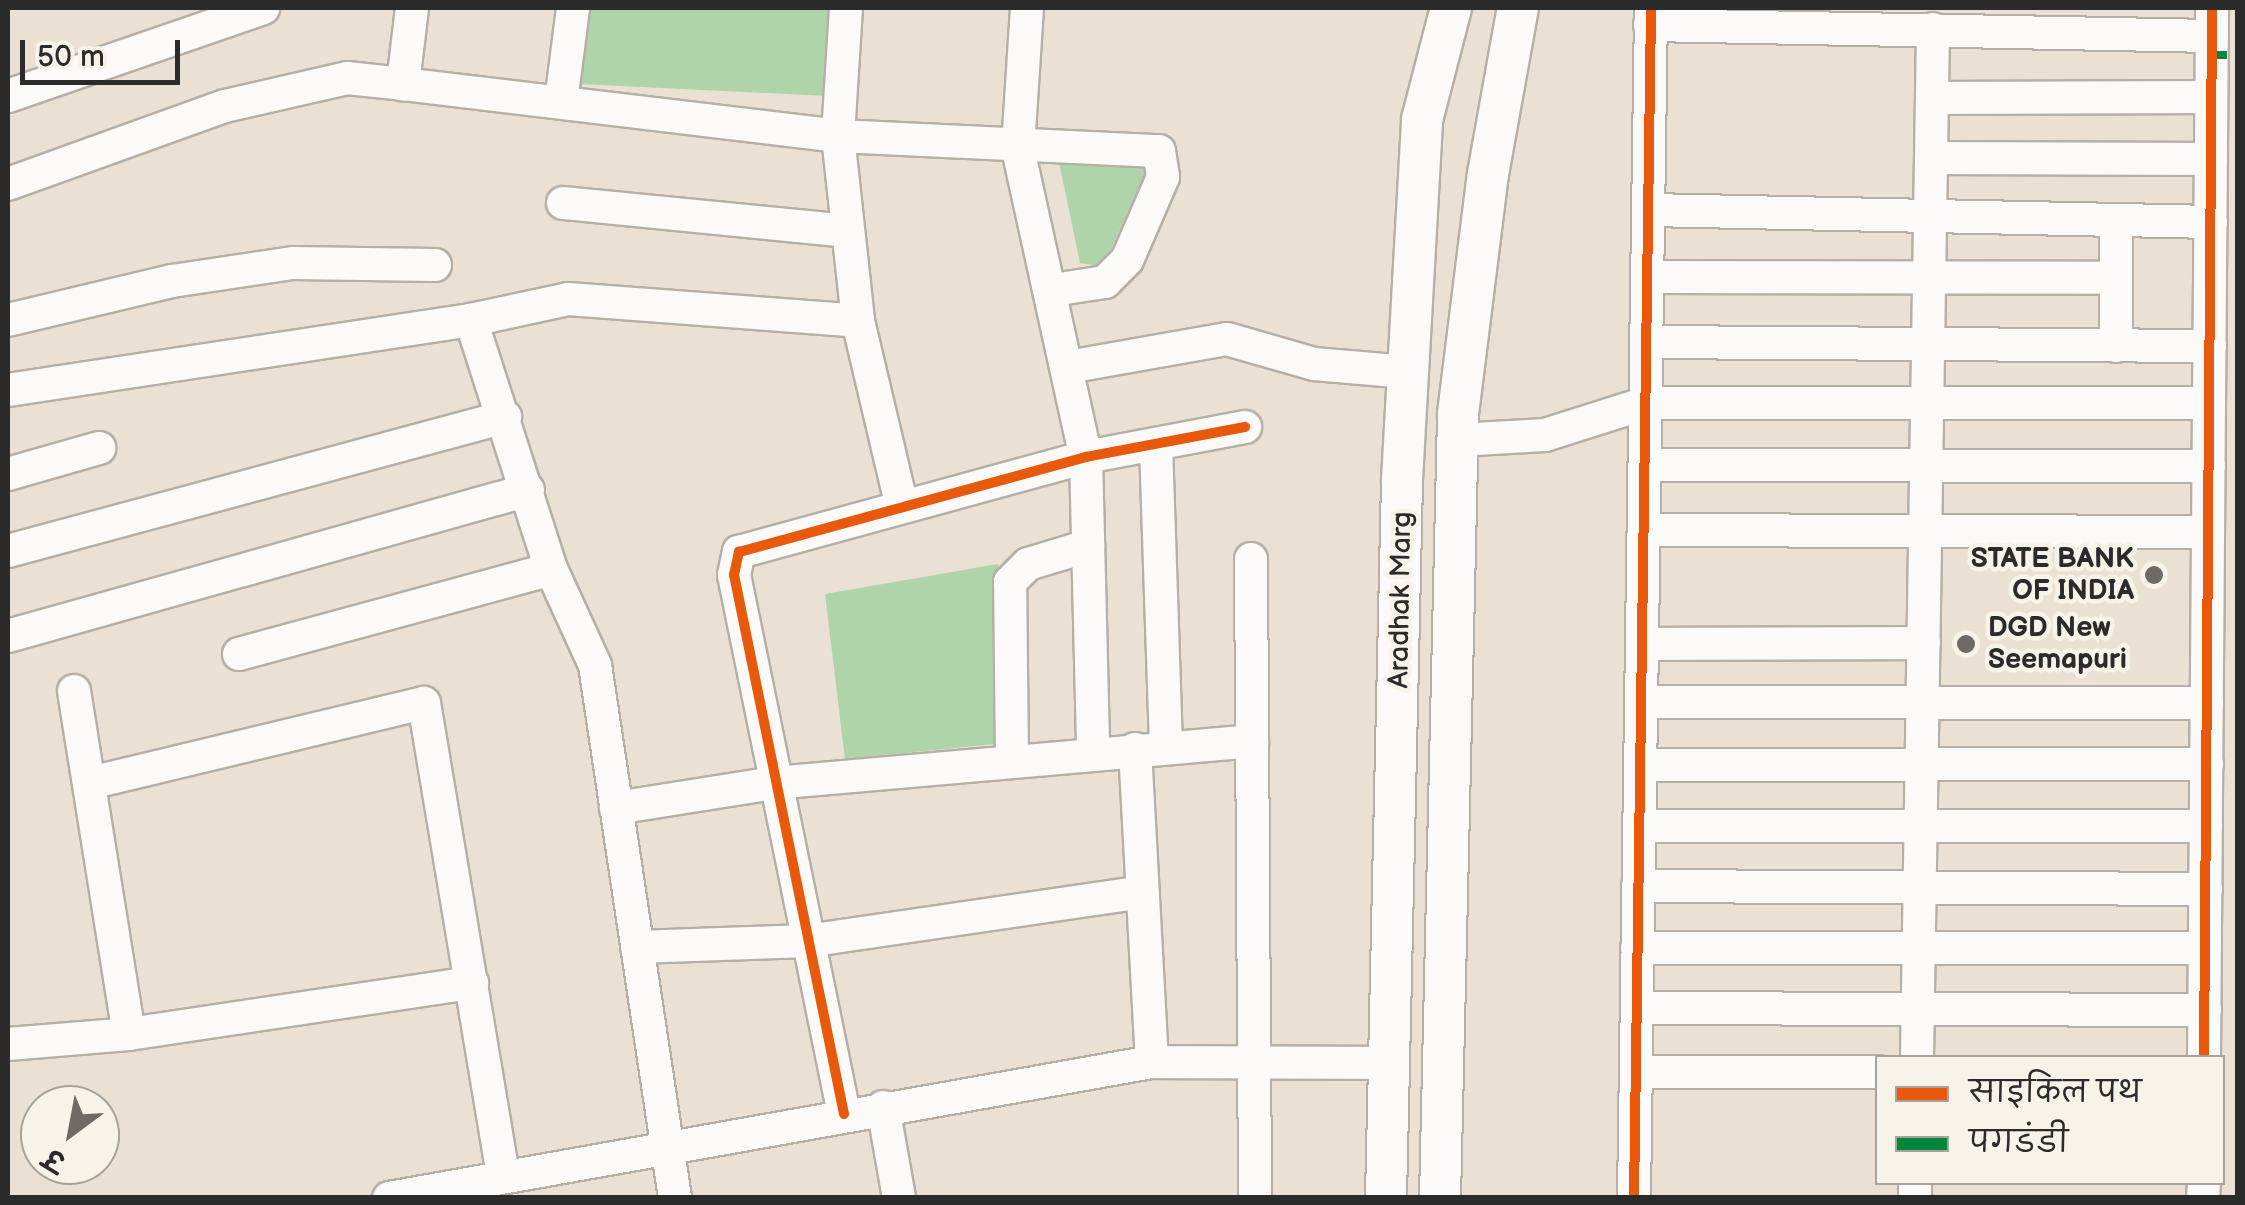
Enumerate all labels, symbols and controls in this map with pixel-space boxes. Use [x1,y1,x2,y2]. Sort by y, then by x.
scale bar [25,20,185,82]
text: 50 m [37,39,105,75]
street label: Aradhak Marg [1383,511,1419,689]
place label: STATE BANK OF INDIA [1971,542,2134,608]
marker: STATE BANK OF INDIA [2143,564,2165,586]
place label: DGD New Seemapuri [1988,611,2127,677]
marker: DGD New Seemapuri [1953,631,1979,657]
legend [1875,1055,2225,1185]
text: साइकिल पथ [1969,1075,2142,1111]
north arrow [20,1085,120,1185]
text: पगडंडी [1969,1125,2068,1161]
text: उ [38,1140,72,1178]

